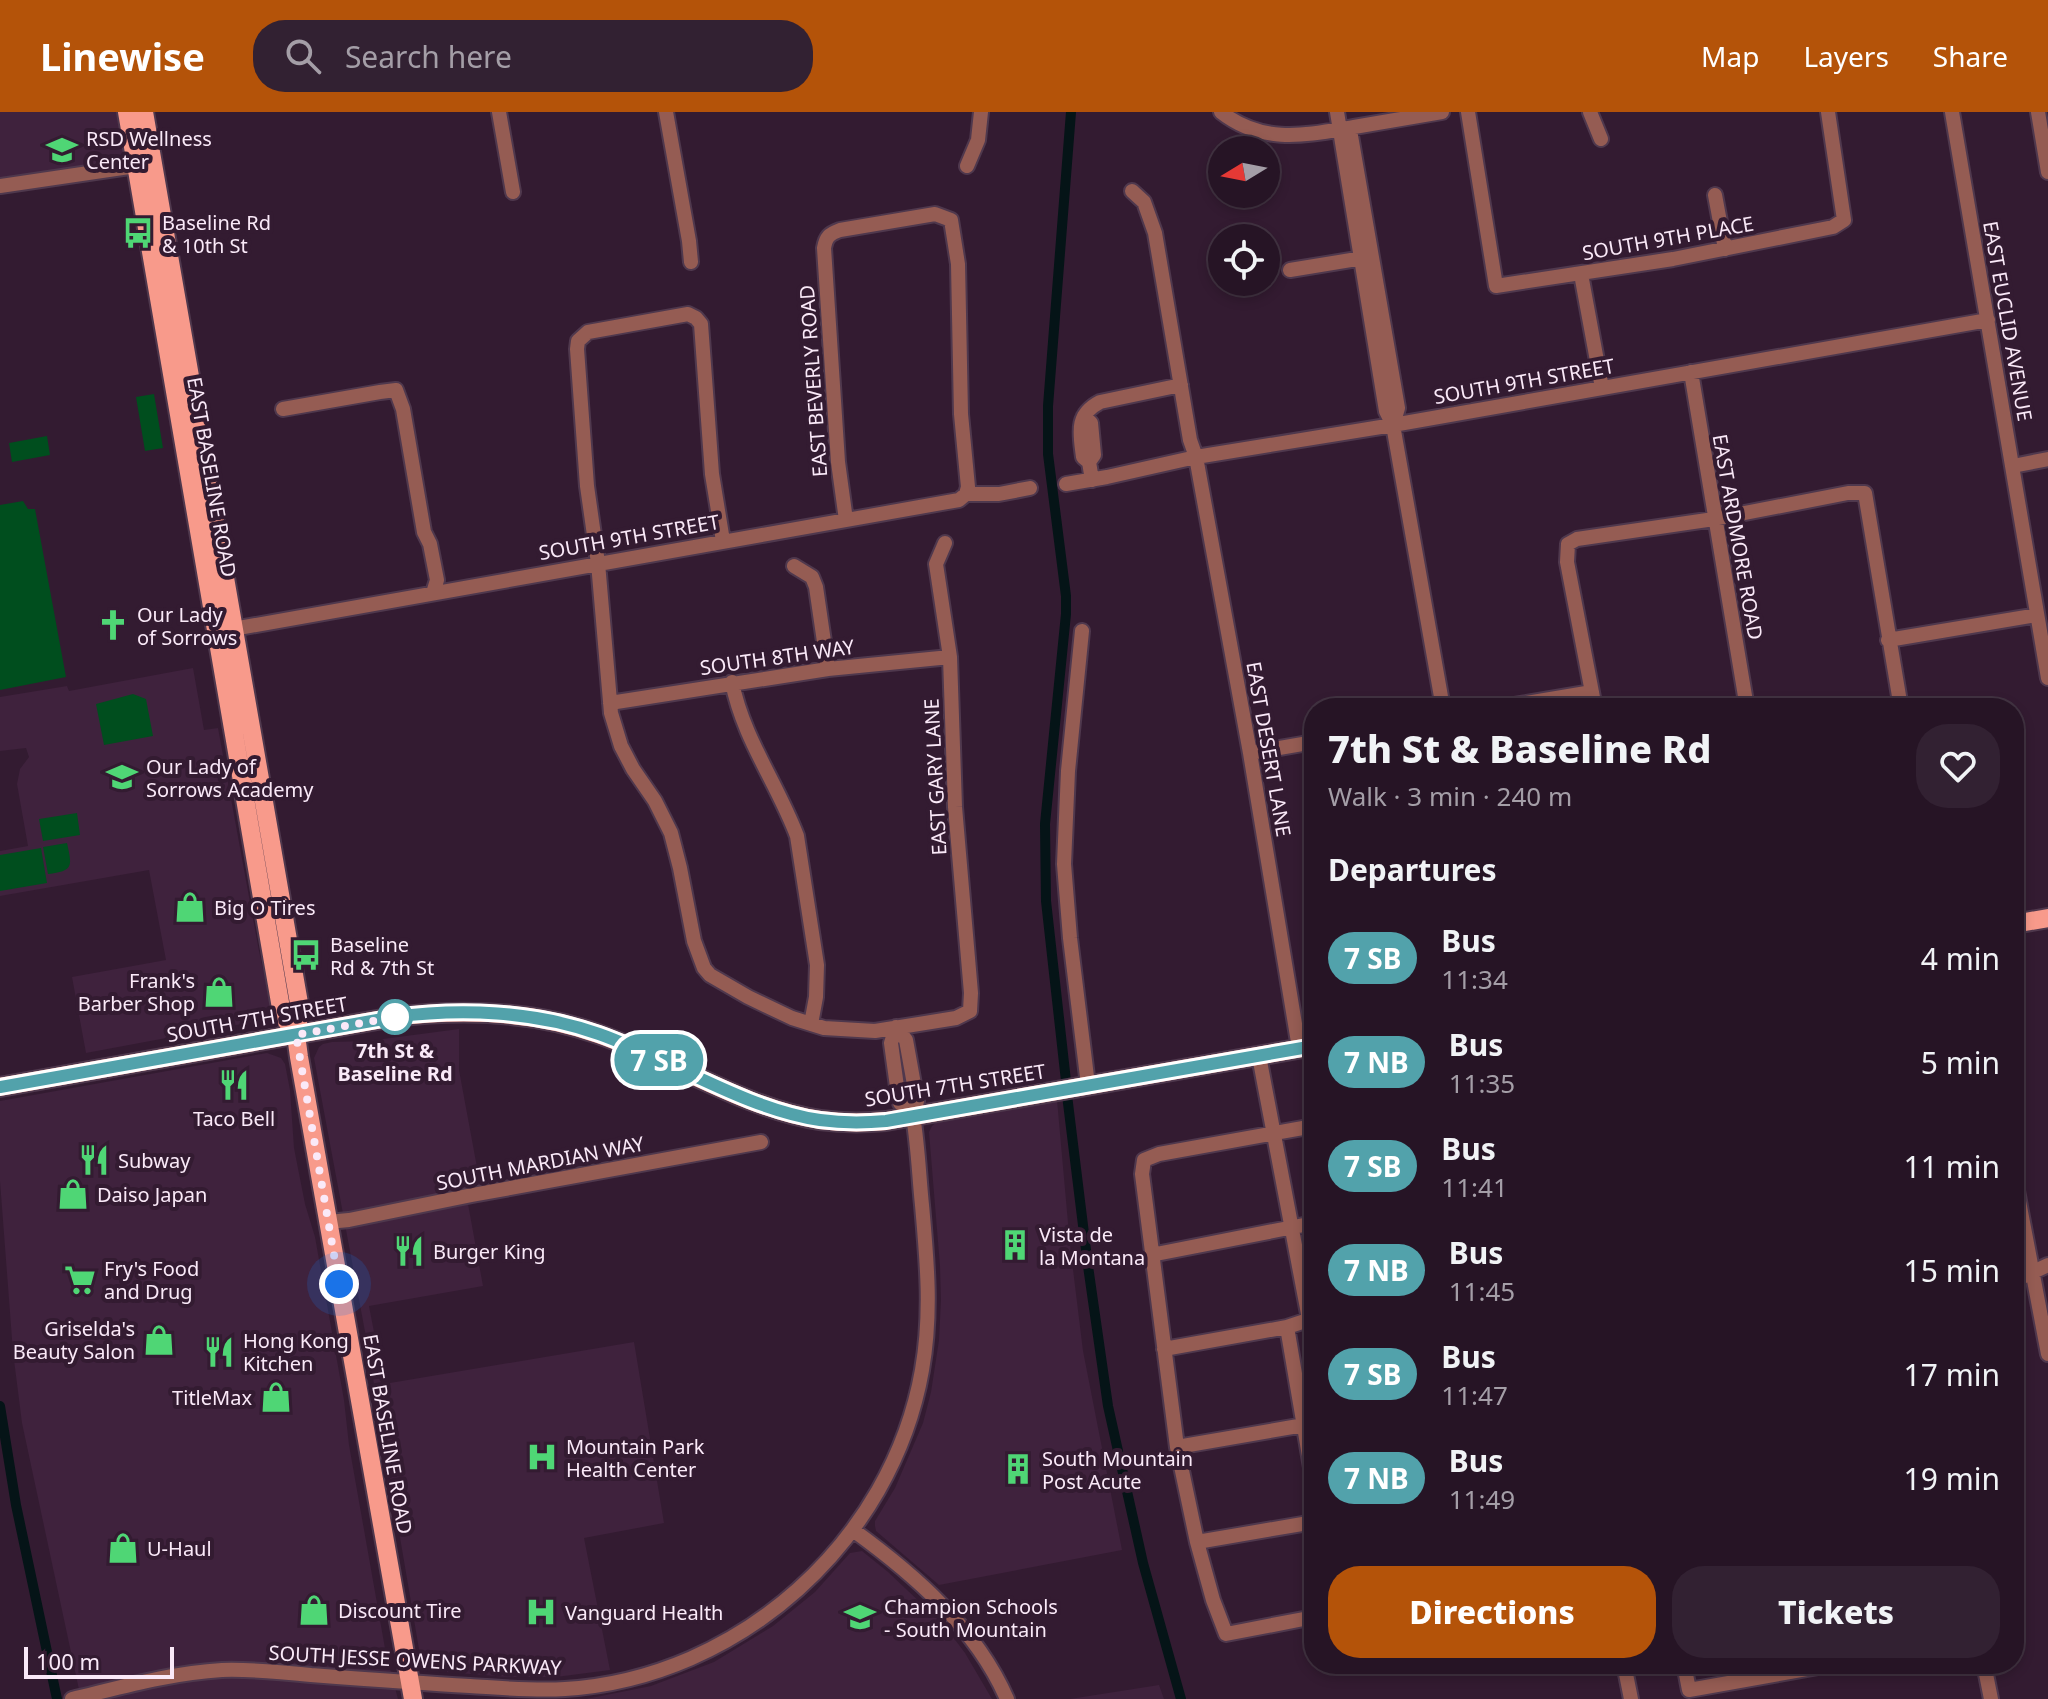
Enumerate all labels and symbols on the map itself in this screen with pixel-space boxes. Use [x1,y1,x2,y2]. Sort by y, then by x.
place label: RSD Wellness Center [86,125,212,175]
school or university icon: RSD Wellness Center [45,133,79,167]
north arrow [1208,136,1280,208]
place label: Baseline Rd & 10th St [162,209,271,259]
street label: SOUTH 9TH PLACE [1580,210,1756,266]
bus stop icon: Baseline Rd & 10th St [121,216,155,250]
street label: EAST EUCLID AVENUE [1977,219,2039,423]
street label: EAST BEVERLY ROAD [793,284,833,478]
street label: SOUTH 9TH STREET [1432,352,1616,410]
street label: EAST BASELINE ROAD [181,375,243,579]
street label: EAST ARDMORE ROAD [1707,432,1769,642]
street label: SOUTH 9TH STREET [537,508,721,566]
place label: Our Lady of Sorrows [137,601,237,651]
church icon: Our Lady of Sorrows [96,608,130,642]
street label: SOUTH 8TH WAY [698,633,857,681]
street label: EAST DESERT LANE [1240,659,1298,839]
street label: EAST GARY LANE [917,698,953,856]
place label: Our Lady of Sorrows Academy [146,753,314,803]
school or university icon: Our Lady of Sorrows Academy [105,760,139,794]
shop icon: Big O Tires [173,890,207,924]
place label: Big O Tires [214,894,315,921]
place label: Baseline Rd & 7th St [330,931,434,981]
bus stop icon: Baseline Rd & 7th St [289,938,323,972]
place label: Frank's Barber Shop [78,967,195,1017]
shop icon: Frank's Barber Shop [202,975,236,1009]
street label: SOUTH 7TH STREET [165,990,349,1048]
marker: 7th St & Baseline Rd [378,1000,412,1034]
line badge: 7 SB [603,1034,715,1086]
place label: 7th St & Baseline Rd [337,1037,453,1087]
street label: SOUTH 7TH STREET [863,1057,1047,1113]
restaurant icon: Taco Bell [217,1068,251,1102]
place label: Taco Bell [193,1105,275,1132]
street label: SOUTH MARDIAN WAY [434,1129,647,1196]
restaurant icon: Subway [77,1143,111,1177]
place label: Subway [118,1147,191,1174]
shop icon: Daiso Japan [56,1177,90,1211]
place label: Daiso Japan [97,1181,207,1208]
place label: Vista de la Montana [1039,1221,1145,1271]
building icon: Vista de la Montana [998,1228,1032,1262]
restaurant icon: Burger King [392,1234,426,1268]
place label: Burger King [433,1238,546,1265]
place label: Fry's Food and Drug [104,1255,199,1305]
supermarket icon: Fry's Food and Drug [63,1263,97,1297]
your location [319,1264,359,1304]
place label: Griselda's Beauty Salon [13,1315,135,1365]
shop icon: Griselda's Beauty Salon [142,1323,176,1357]
place label: Hong Kong Kitchen [243,1327,349,1377]
street label: EAST BASELINE ROAD [357,1332,419,1536]
restaurant icon: Hong Kong Kitchen [202,1335,236,1369]
shop icon: TitleMax [259,1380,293,1414]
place label: TitleMax [172,1384,252,1411]
place label: Mountain Park Health Center [566,1433,705,1483]
hospital icon: Mountain Park Health Center [525,1440,559,1474]
place label: South Mountain Post Acute [1042,1445,1193,1495]
building icon: South Mountain Post Acute [1001,1452,1035,1486]
shop icon: U-Haul [106,1531,140,1565]
place label: U-Haul [147,1535,212,1562]
shop icon: Discount Tire [297,1593,331,1627]
place label: Champion Schools - South Mountain [884,1593,1058,1643]
hospital icon: Vanguard Health [524,1595,558,1629]
place label: Discount Tire [338,1597,462,1624]
place label: Vanguard Health [565,1599,723,1626]
school or university icon: Champion Schools - South Mountain [843,1600,877,1634]
street label: SOUTH JESSE OWENS PARKWAY [268,1639,563,1681]
scale bar [24,1643,174,1679]

